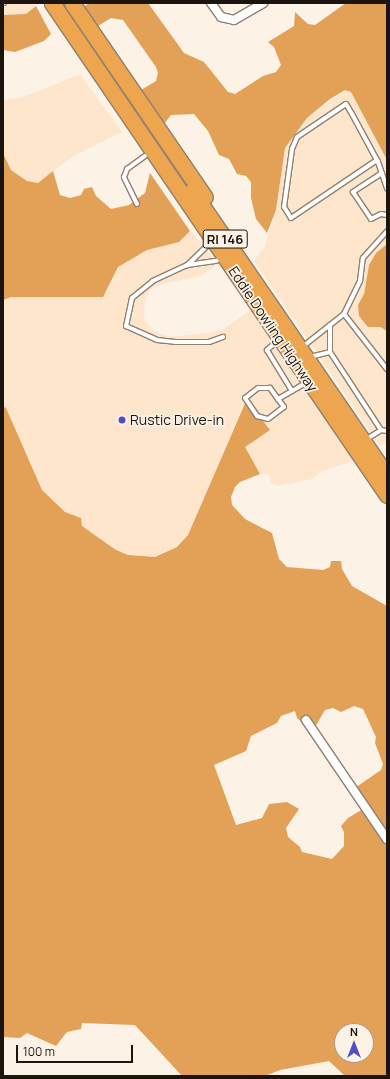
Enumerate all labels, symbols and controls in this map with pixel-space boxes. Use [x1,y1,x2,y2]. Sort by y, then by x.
road number: RI 146 [202,228,248,250]
street label: Eddie Dowling Highway [225,263,321,395]
place label: Rustic Drive-in [130,412,224,428]
marker: Rustic Drive-in [117,415,127,425]
north arrow [334,1023,374,1063]
text: N [350,1024,358,1039]
scale bar [18,1037,135,1063]
text: 100 m [23,1043,55,1060]

